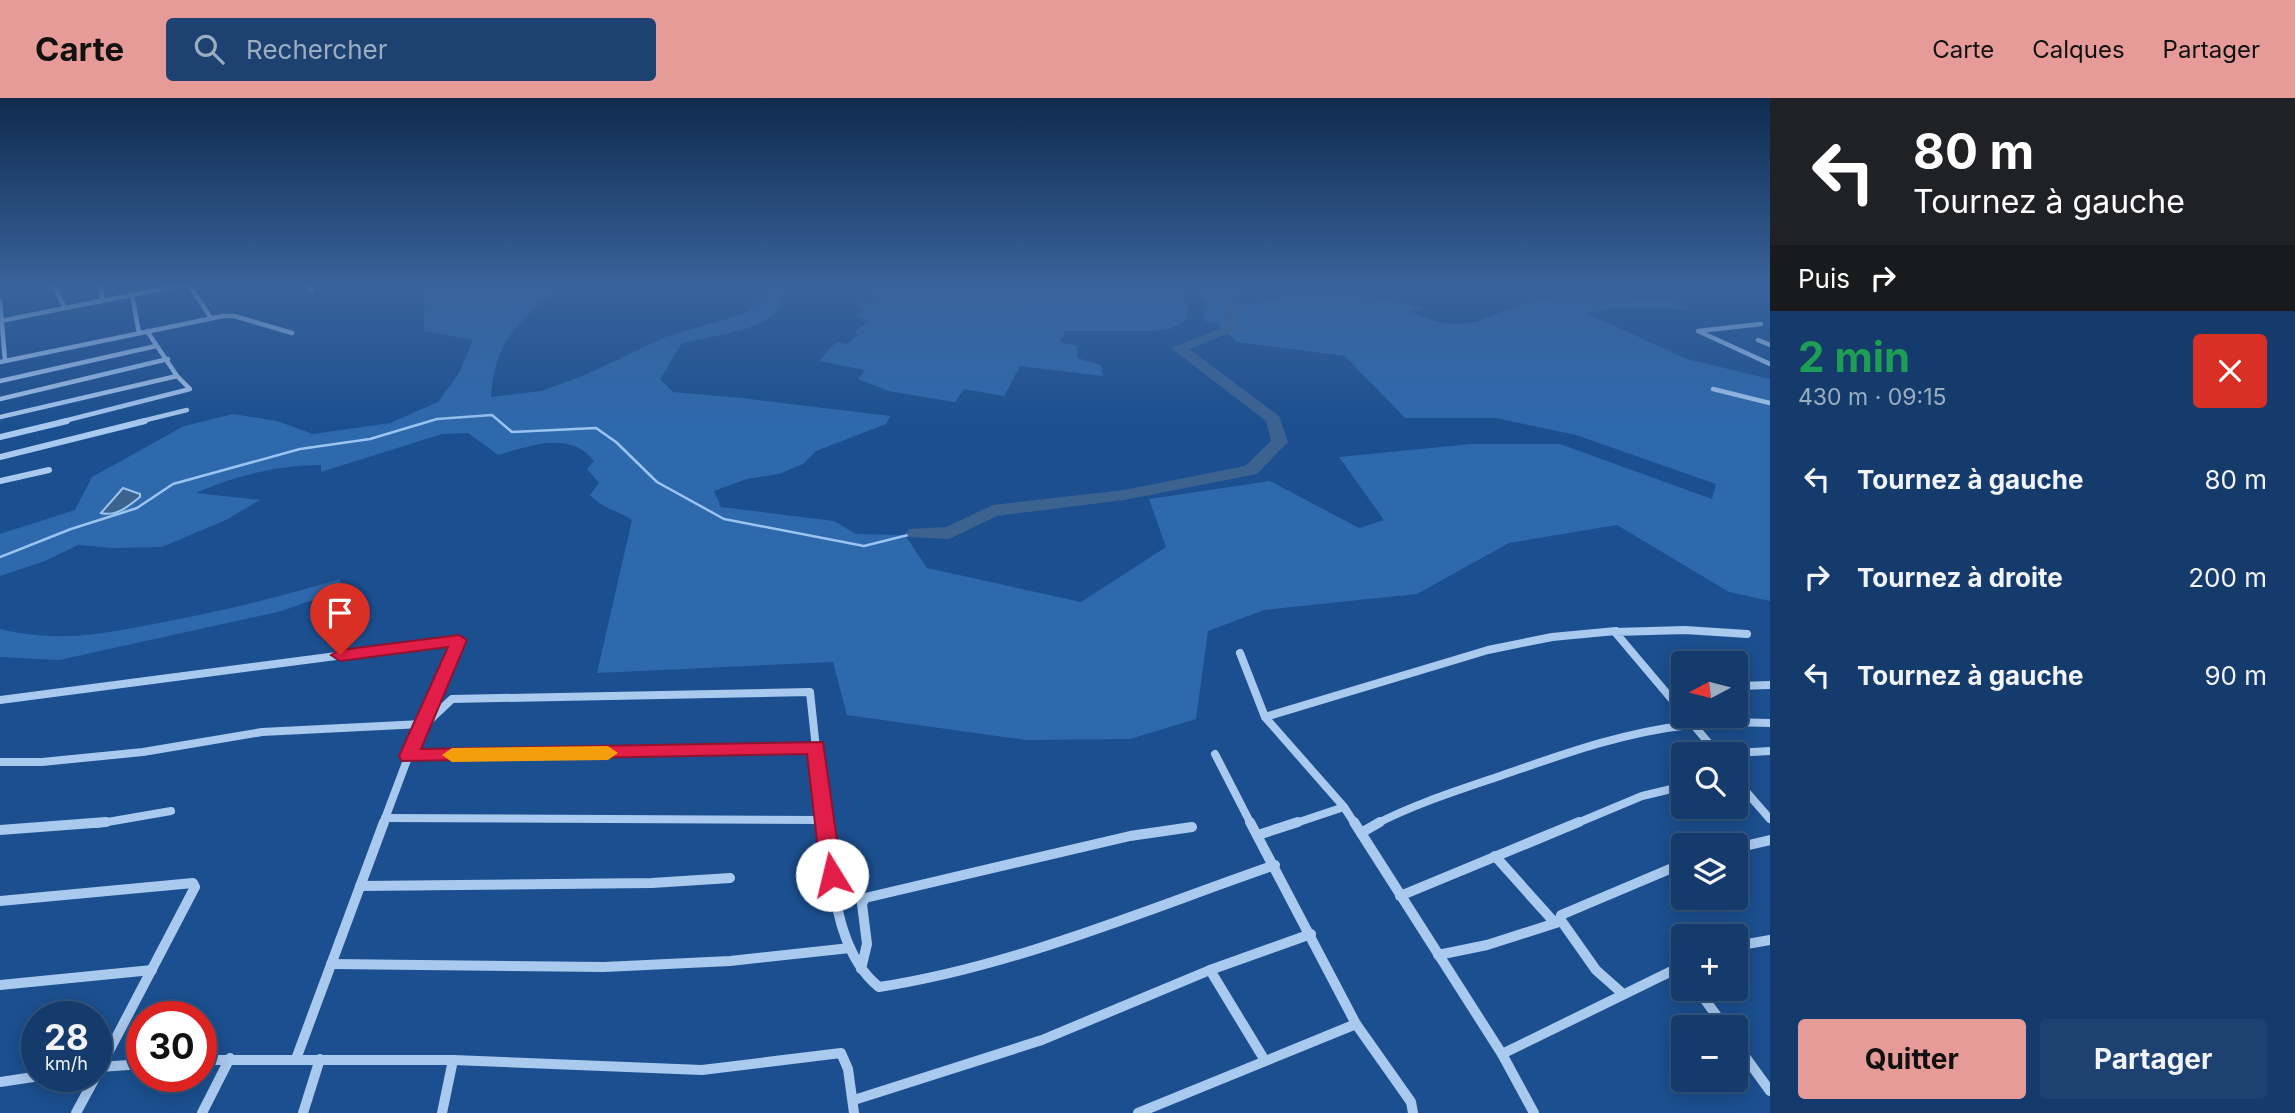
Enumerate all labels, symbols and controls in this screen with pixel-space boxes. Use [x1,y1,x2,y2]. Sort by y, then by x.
search box [166,18,656,81]
text: Carte [35,29,124,69]
icon: search [190,30,228,68]
text: Rechercher [246,34,388,65]
text: Carte [1932,35,1994,64]
text: Calques [2032,35,2125,64]
text: Partager [2163,35,2260,64]
text: 80 m [1913,122,2034,181]
icon: left [1798,126,1889,217]
text: Tournez à gauche [1913,182,2185,221]
icon: right [1864,259,1902,297]
text: Puis [1798,263,1850,294]
text: 2 min [1798,331,1910,382]
button: close [2193,334,2267,408]
text: 430 m · 09:15 [1798,383,1947,411]
icon: left [1798,460,1836,498]
text: Tournez à gauche [1857,464,2083,495]
text: 80 m [2204,464,2267,495]
icon: right [1798,558,1836,596]
text: Tournez à droite [1857,562,2063,593]
text: 200 m [2188,562,2267,593]
pin [310,583,370,655]
icon: arrive [321,594,359,632]
north arrow [1671,651,1748,728]
map controls [1671,651,1748,1092]
icon: left [1798,656,1836,694]
text: Tournez à gauche [1857,660,2083,691]
text: 90 m [2204,660,2267,691]
button: search [1671,742,1748,819]
button: layers [1671,833,1748,910]
position arrow [795,838,869,912]
button: + [1671,924,1748,1001]
speed limit sign: 30 [126,1001,217,1092]
button: − [1671,1015,1748,1092]
text: 28 [44,1016,89,1058]
button: Quitter [1798,1019,2026,1099]
button: Partager [2040,1019,2267,1099]
text: km/h [45,1053,88,1074]

